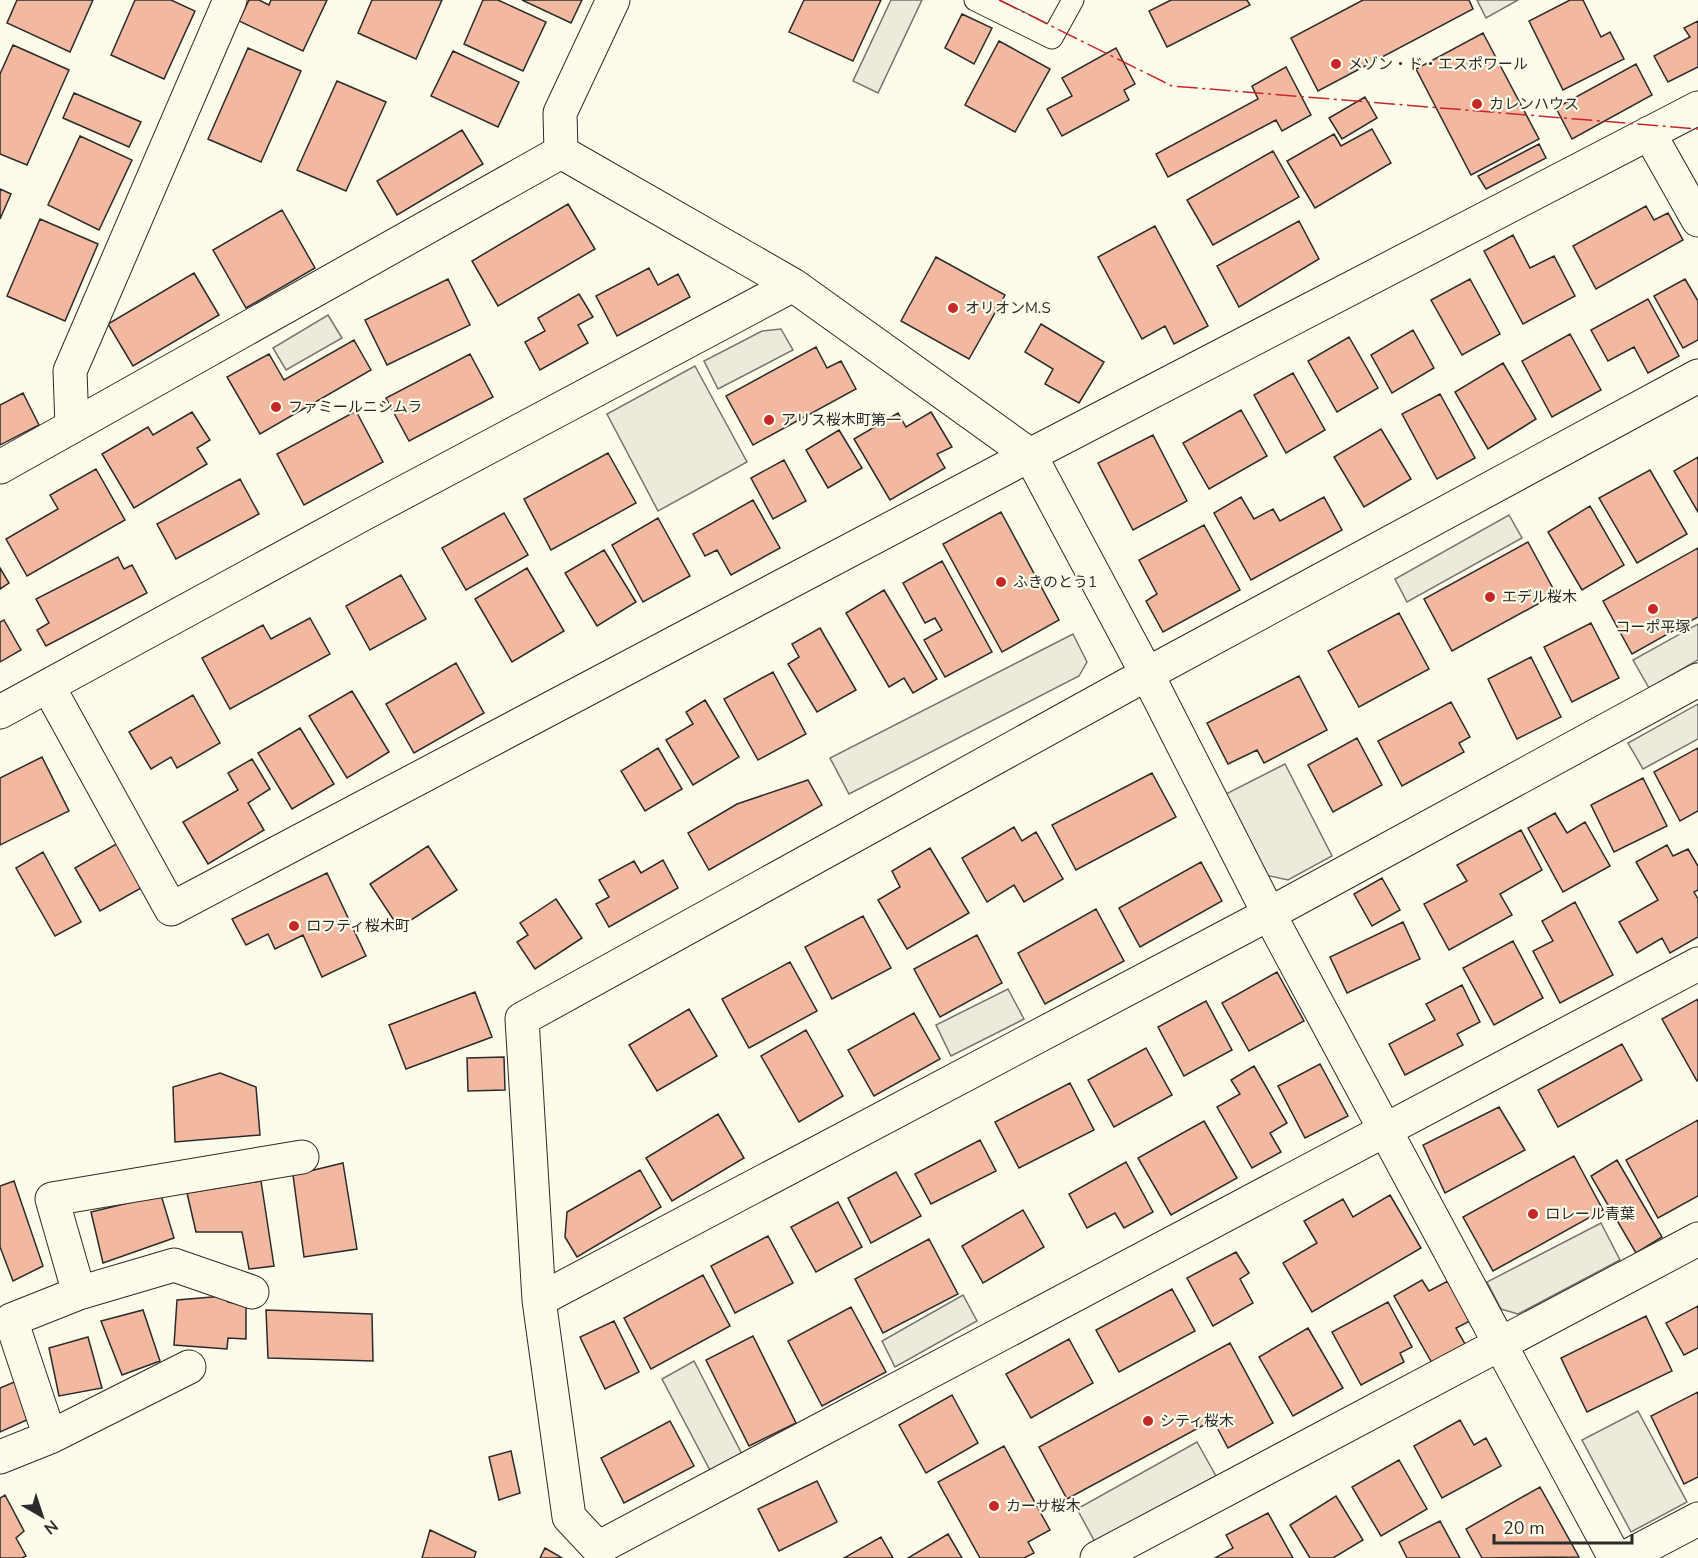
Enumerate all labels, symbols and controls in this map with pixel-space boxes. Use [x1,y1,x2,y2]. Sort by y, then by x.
place label: メゾン・ド・エスポワール [1348,54,1528,74]
marker: メゾン・ド・エスポワール [1329,57,1343,71]
place label: カレンハウス [1489,94,1579,114]
marker: カレンハウス [1470,97,1484,111]
place label: オリオンM.S [965,298,1051,318]
marker: オリオンM.S [946,301,960,315]
place label: ファミールニシムラ [288,397,422,417]
marker: ファミールニシムラ [269,400,283,414]
place label: アリス桜木町第一 [781,410,901,430]
marker: アリス桜木町第一 [762,413,776,427]
place label: ふきのとう1 [1013,572,1097,592]
marker: ふきのとう1 [994,575,1008,589]
place label: エデル桜木 [1502,587,1577,607]
marker: エデル桜木 [1483,590,1497,604]
marker: コーポ平塚 [1646,602,1660,616]
place label: コーポ平塚 [1615,617,1691,637]
place label: ロフティ桜木町 [306,916,410,936]
marker: ロフティ桜木町 [287,919,301,933]
place label: ロレール青葉 [1545,1204,1635,1224]
marker: ロレール青葉 [1526,1207,1540,1221]
place label: シティ桜木 [1160,1411,1234,1431]
marker: シティ桜木 [1141,1414,1155,1428]
north arrow [12,1486,72,1546]
place label: カーサ桜木 [1006,1496,1081,1516]
marker: カーサ桜木 [987,1499,1001,1513]
scale bar [1494,1507,1632,1545]
text: N [39,1515,62,1539]
text: 20 m [1503,1516,1545,1540]

